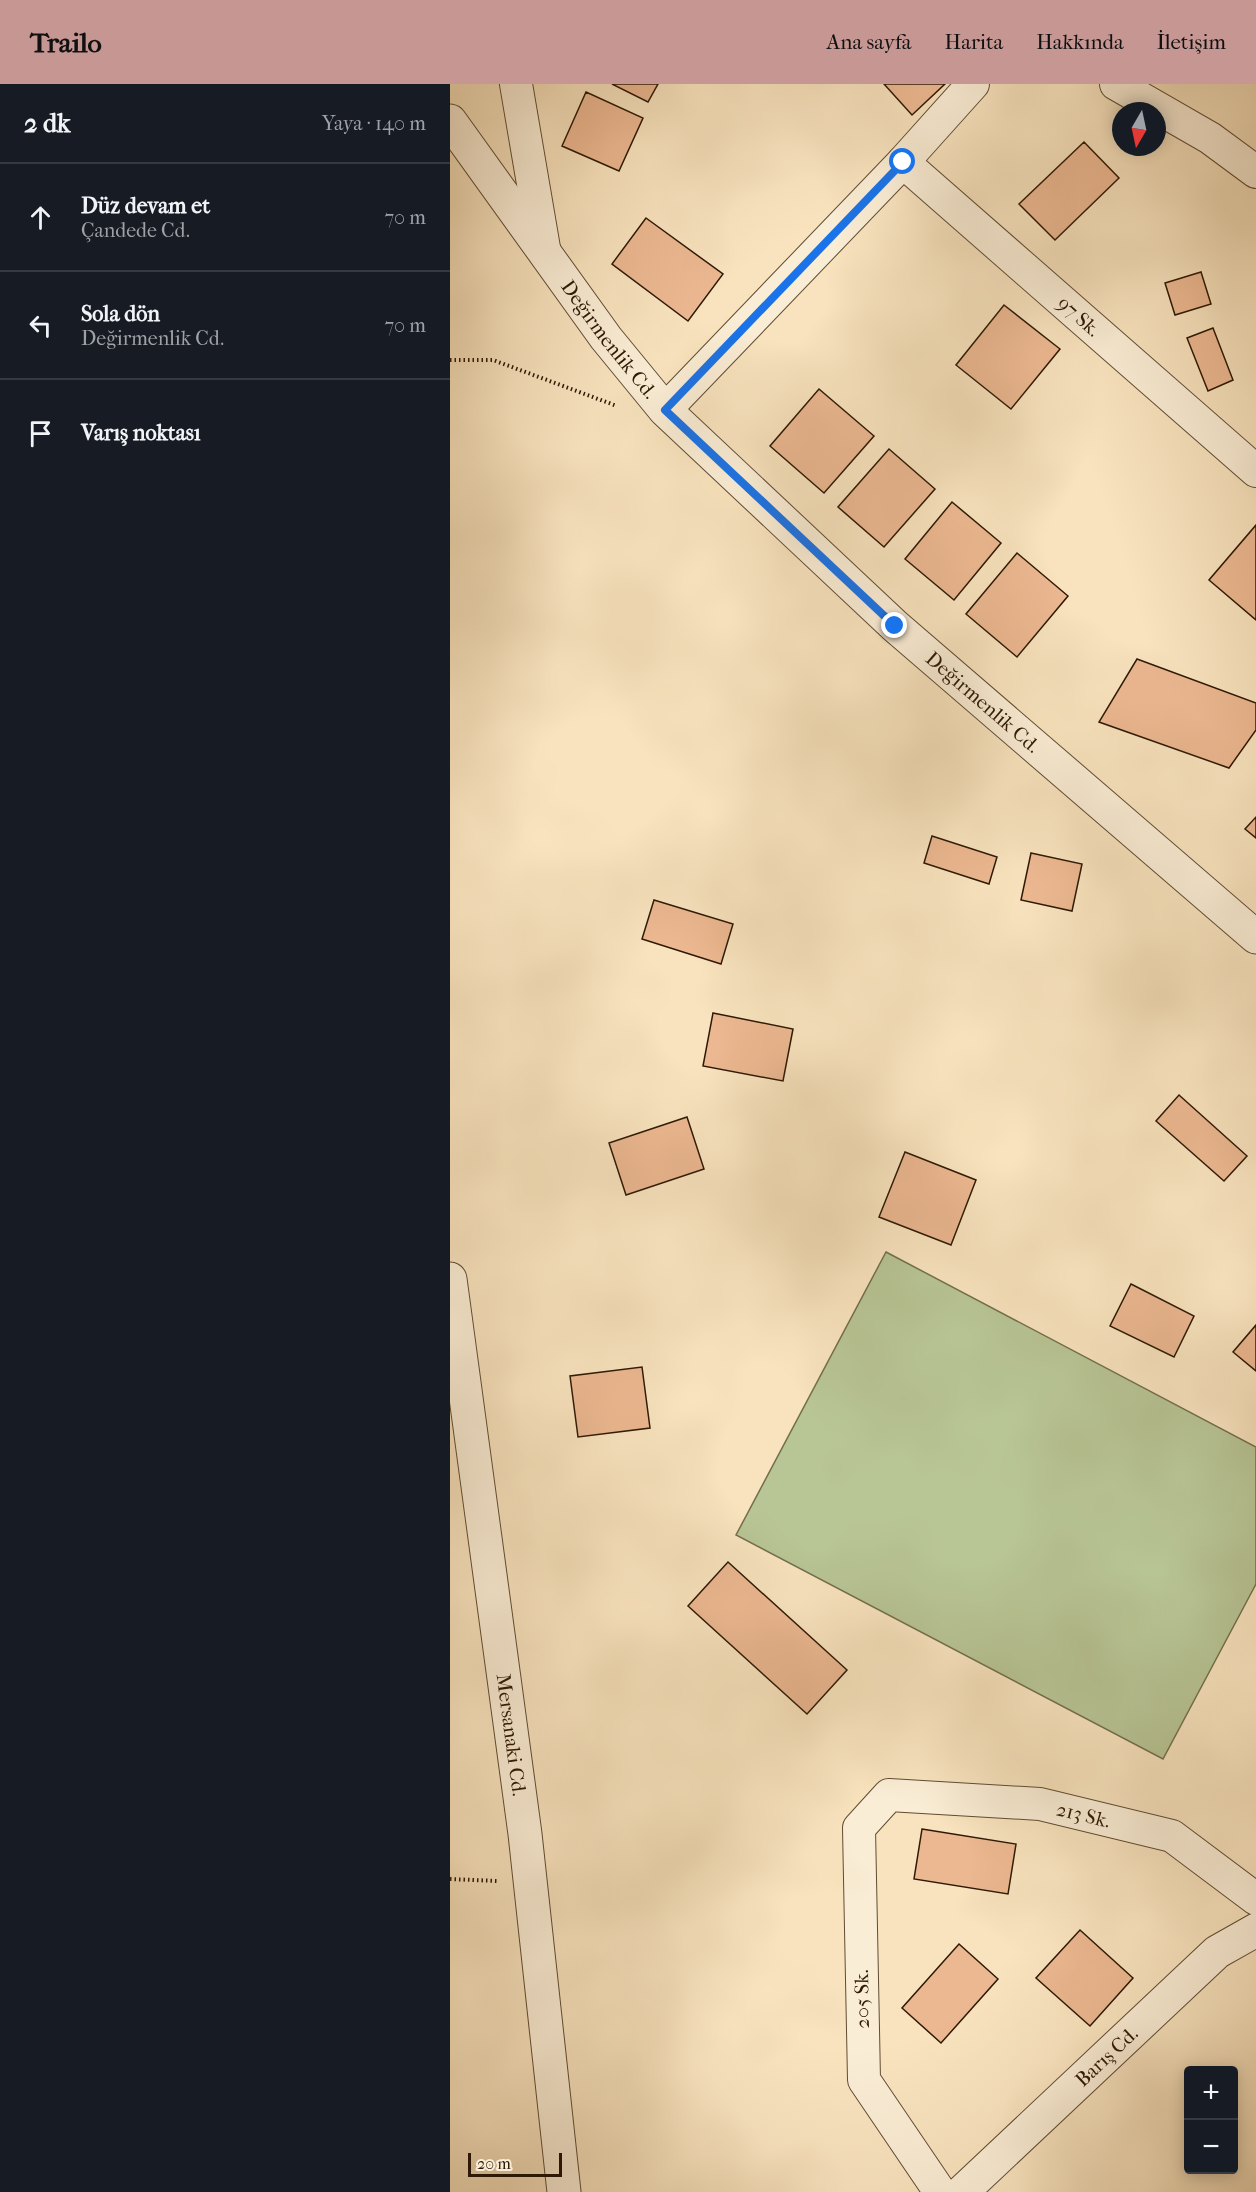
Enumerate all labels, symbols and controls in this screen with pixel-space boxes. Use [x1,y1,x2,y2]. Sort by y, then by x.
text: Trailo [30,26,102,59]
text: Ana sayfa [827,30,912,54]
text: Harita [945,30,1003,54]
text: Hakkında [1036,30,1124,54]
text: İletişim [1157,30,1226,54]
north arrow [1112,102,1166,156]
text: 2 dk [24,108,71,139]
text: Yaya · 140 m [322,112,426,135]
route start [889,148,915,174]
text: Düz devam et [81,193,210,219]
icon: ahead [24,201,57,234]
text: 70 m [384,206,426,229]
text: Çandede Cd. [81,219,190,242]
street label: Değirmenlik Cd. [556,275,662,403]
street label: 97 Sk. [1053,291,1105,341]
text: Sola dön [81,301,160,327]
icon: left [24,309,57,342]
text: 70 m [384,314,426,337]
text: Değirmenlik Cd. [81,327,224,350]
icon: arrive [24,417,57,450]
text: Varış noktası [81,420,200,446]
route end [881,612,907,638]
street label: Değirmenlik Cd. [921,646,1045,757]
street label: Mersanaki Cd. [492,1672,531,1798]
street label: 213 Sk. [1054,1797,1113,1832]
street label: 205 Sk. [850,1969,874,2029]
street label: Barış Cd. [1070,2021,1142,2091]
map controls [1184,2066,1238,2174]
button: + [1184,2066,1238,2120]
button: − [1184,2120,1238,2174]
scale bar [468,2150,562,2178]
text: 20 m [477,2154,511,2173]

